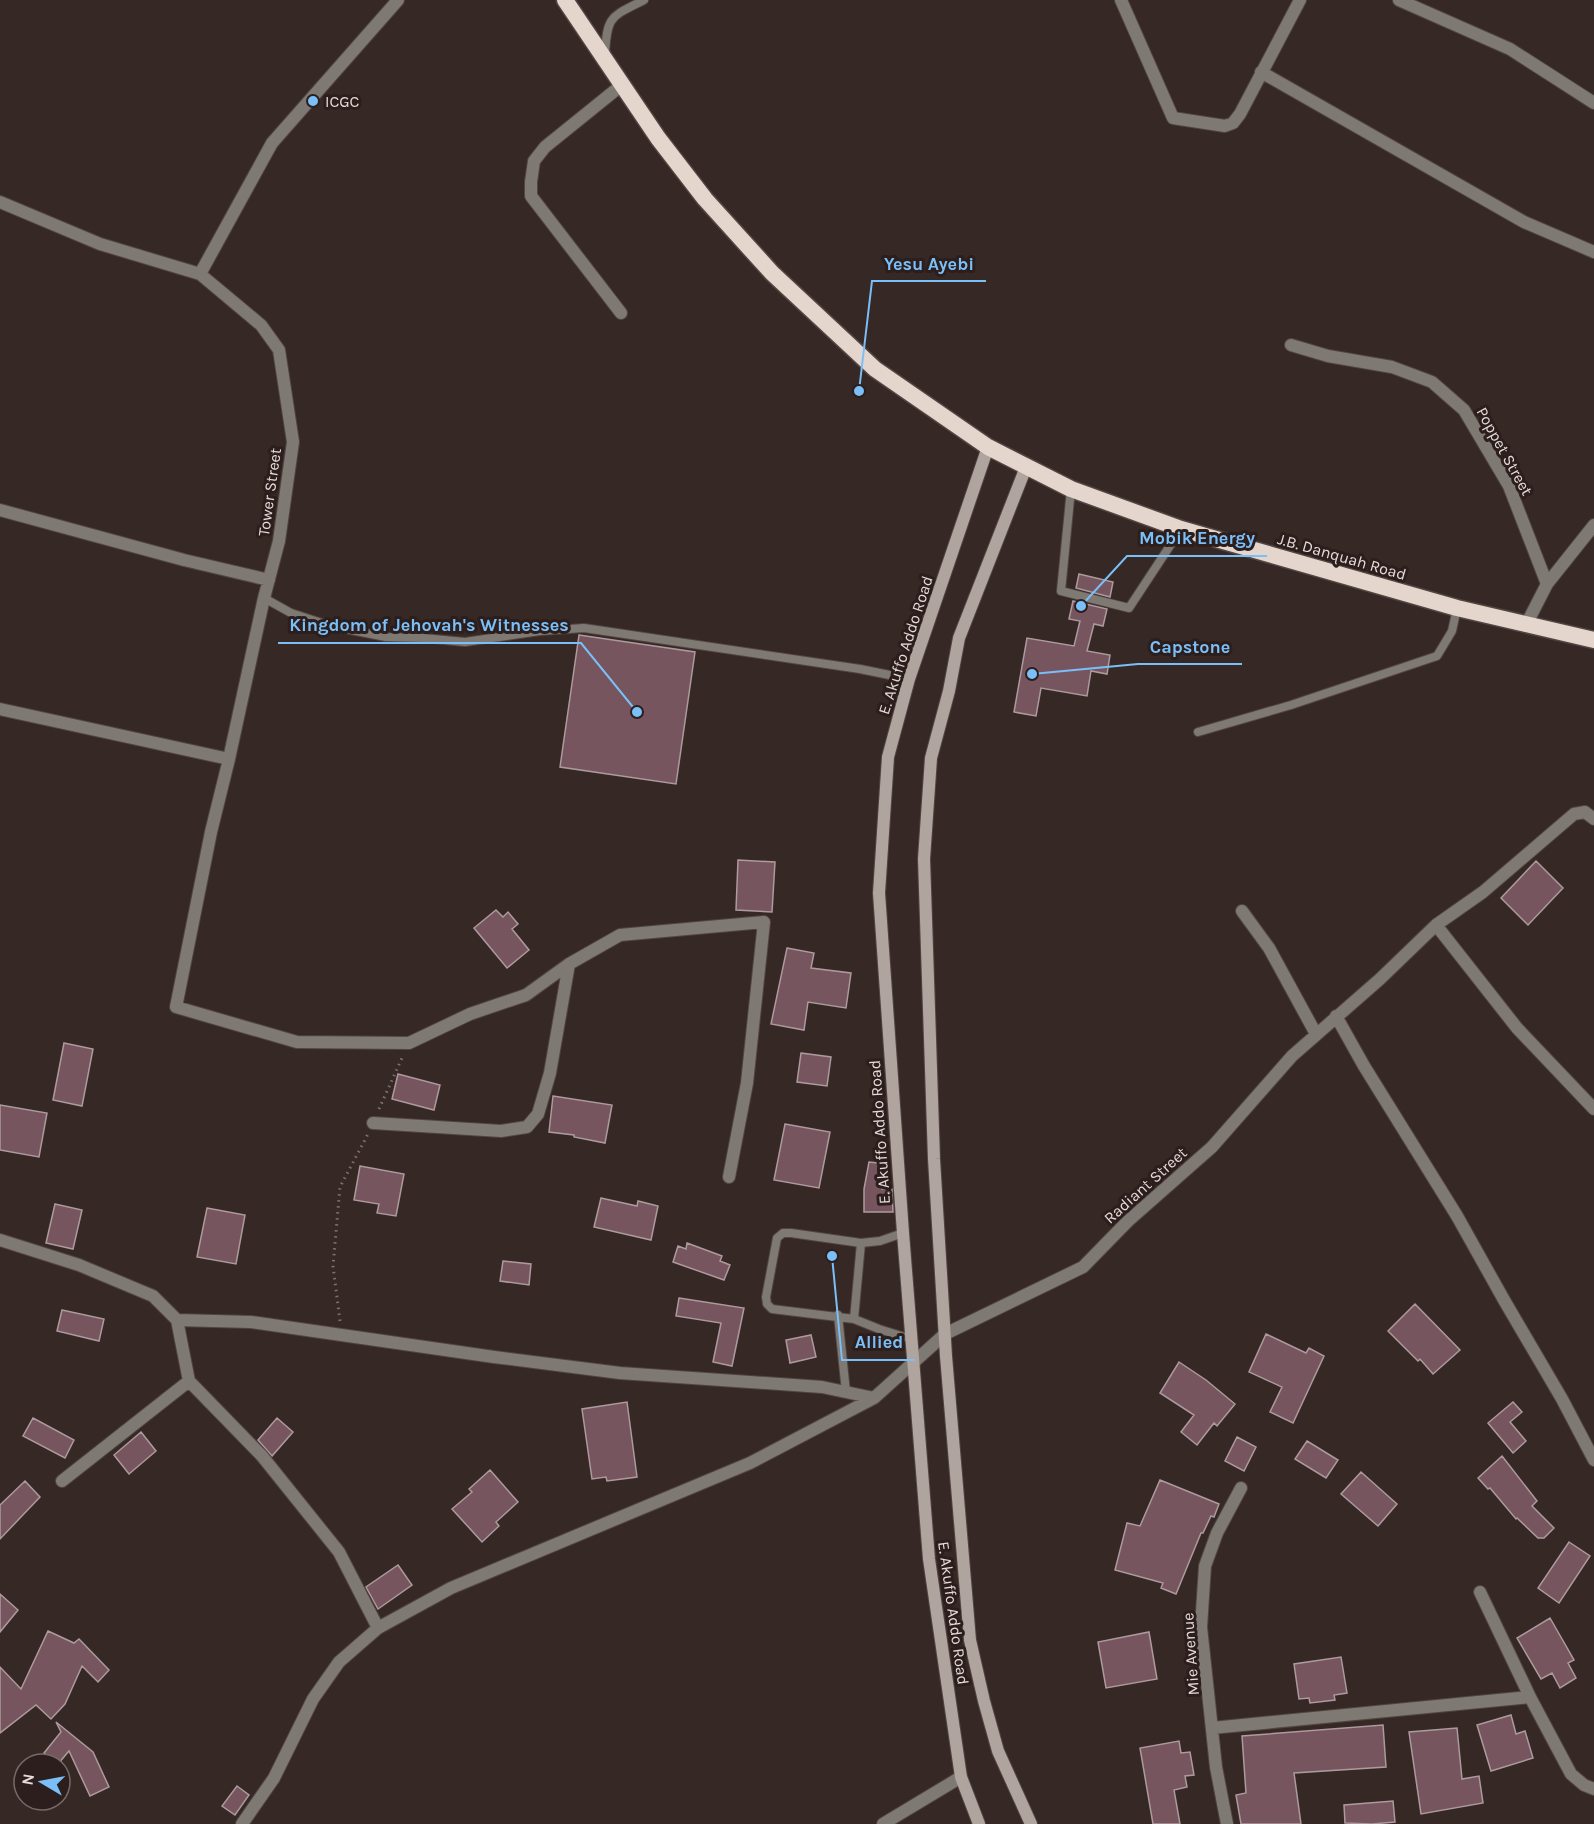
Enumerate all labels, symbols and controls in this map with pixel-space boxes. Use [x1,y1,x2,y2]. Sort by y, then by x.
place label: ICGC [325,92,360,111]
marker: ICGC [306,94,320,108]
callout: Yesu Ayebi [872,245,986,281]
text: Yesu Ayebi [884,253,974,275]
street label: Poppet Street [1472,404,1537,499]
street label: Tower Street [254,447,285,537]
callout: Mobik Energy [1127,520,1267,556]
text: Mobik Energy [1139,527,1255,549]
street label: J.B. Danquah Road [1275,529,1408,584]
street label: E. Akuffo Addo Road [874,573,937,717]
callout: Kingdom of Jehovah's Witnesses [278,607,581,643]
text: Kingdom of Jehovah's Witnesses [289,614,569,636]
callout: Capstone [1138,628,1242,664]
text: Capstone [1150,636,1230,658]
street label: E. Akuffo Addo Road [865,1059,894,1205]
street label: Radiant Street [1100,1143,1191,1228]
callout: Allied [842,1324,915,1360]
text: Allied [855,1331,903,1353]
street label: E. Akuffo Addo Road [934,1540,973,1686]
street label: Mie Avenue [1178,1612,1203,1696]
north arrow [12,1752,72,1812]
text: N [17,1772,38,1787]

